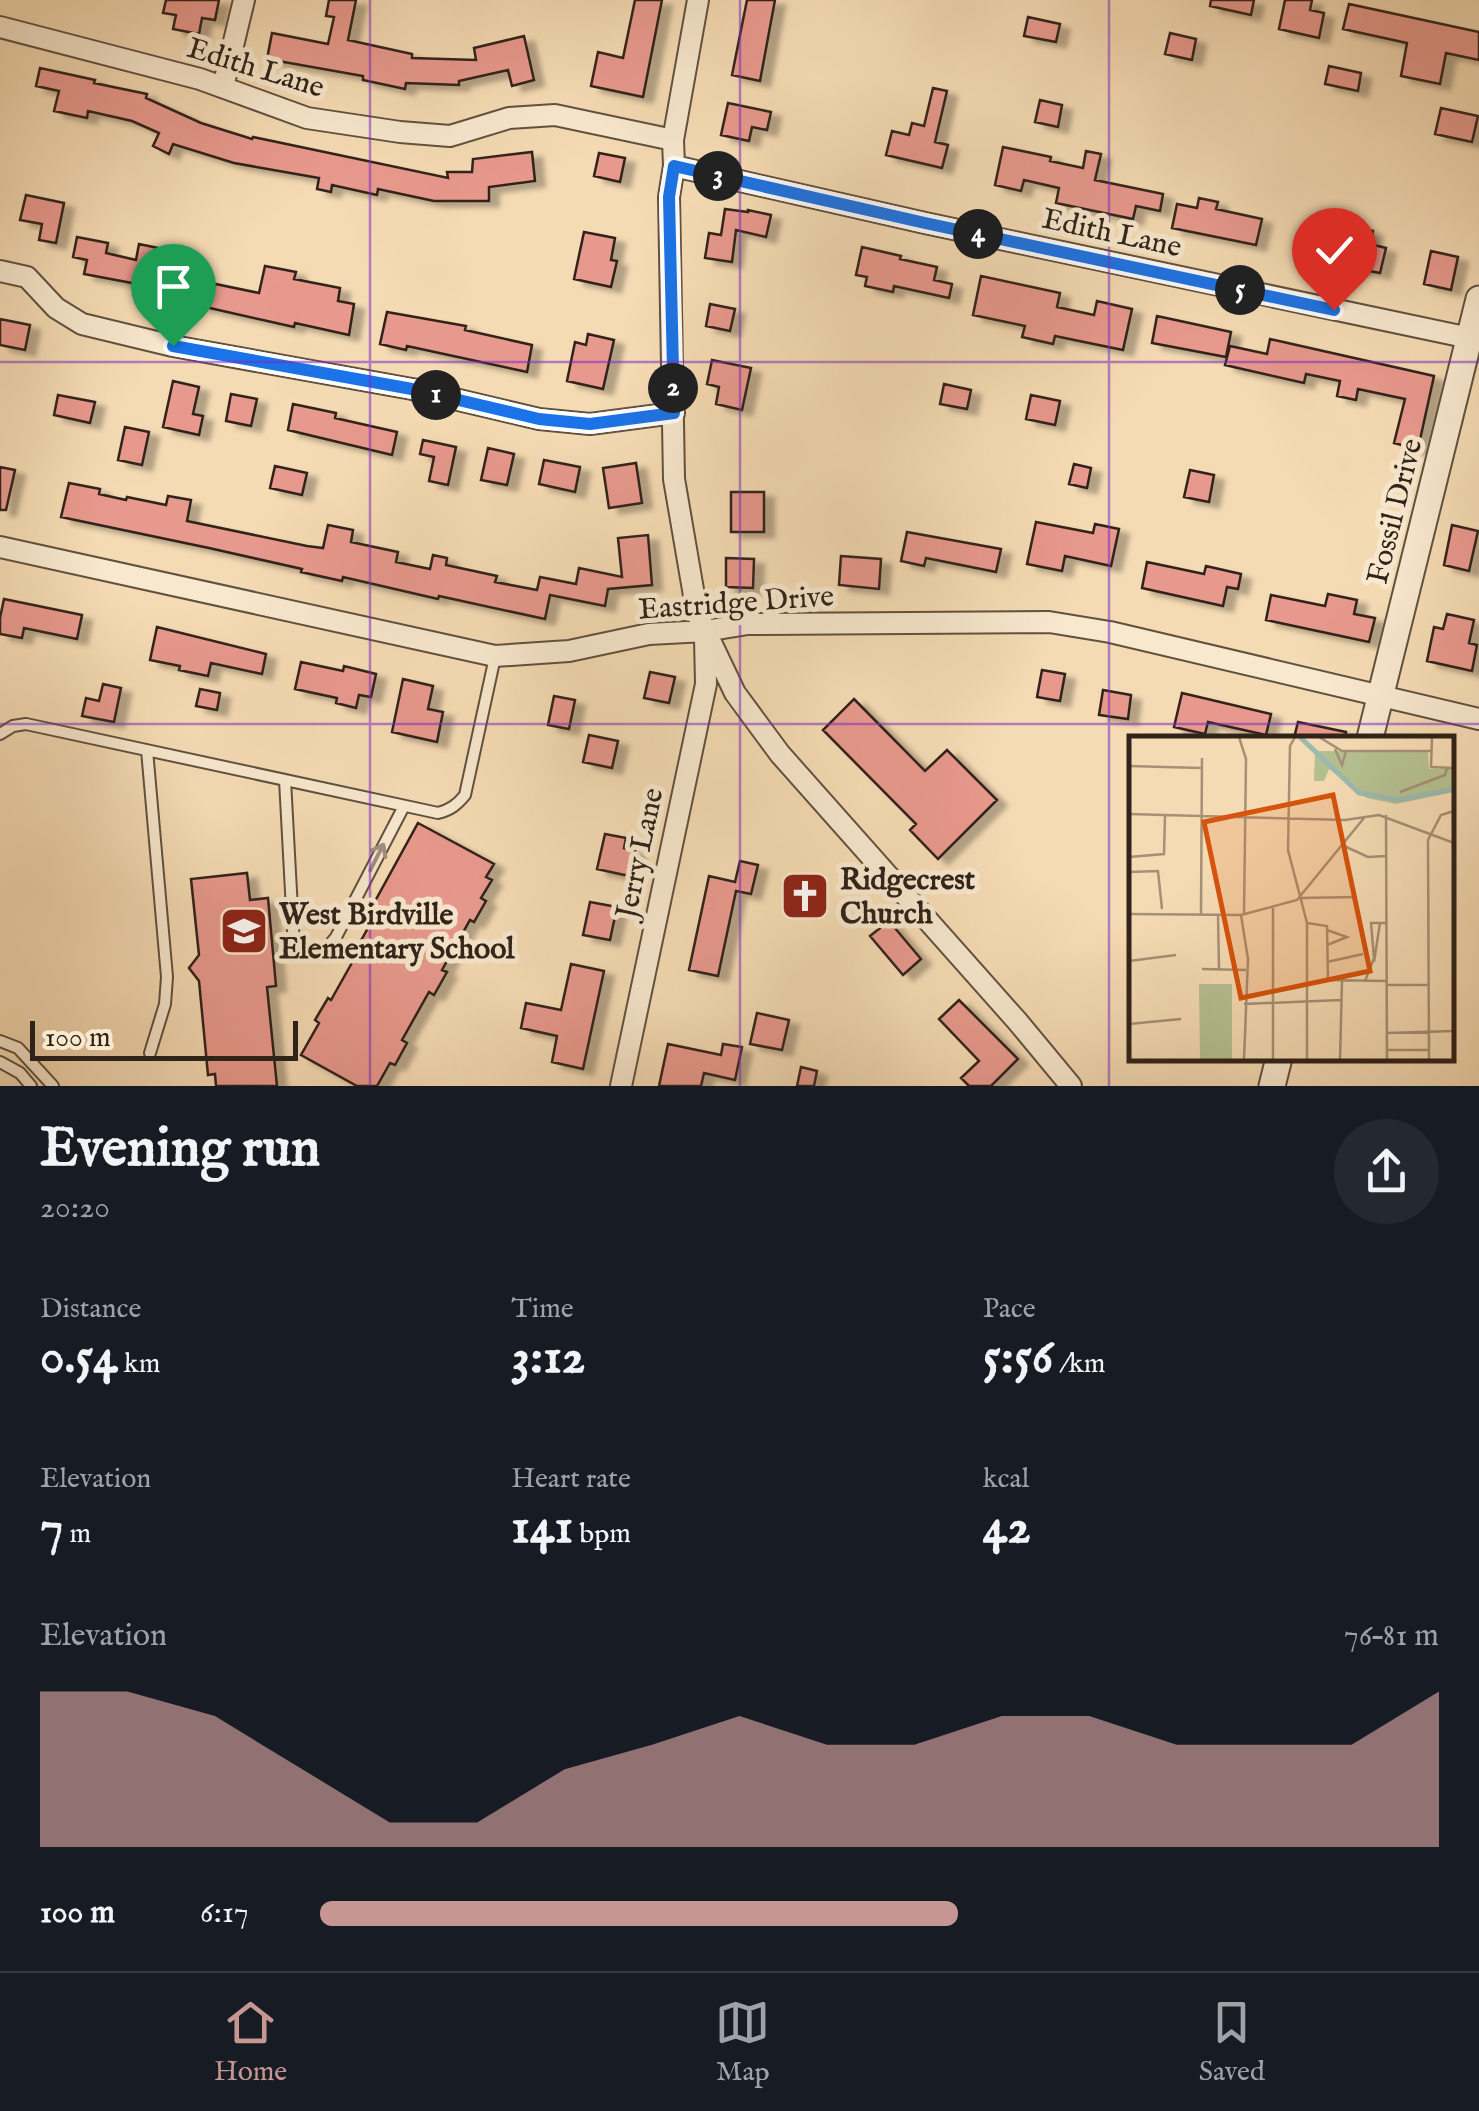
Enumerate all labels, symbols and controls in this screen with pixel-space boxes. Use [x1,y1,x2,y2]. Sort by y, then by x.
street label: Edith Lane [182,30,329,108]
pin: 3 [693,151,743,201]
text: 3 [713,158,723,193]
street label: Edith Lane [1038,201,1185,267]
pin [1292,208,1377,311]
pin: 4 [953,209,1003,259]
text: 4 [971,216,985,251]
icon: check [1307,223,1362,278]
pin [131,244,216,347]
icon: arrive [146,259,201,314]
pin: 5 [1215,265,1265,315]
text: 5 [1235,272,1245,307]
pin: 2 [648,363,698,413]
pin: 1 [411,370,461,420]
text: 2 [666,370,680,405]
text: 1 [431,377,441,412]
street label: Fossil Drive [1360,435,1432,588]
street label: Eastridge Drive [637,578,835,630]
inset map [1129,736,1454,1061]
street label: Jerry Lane [608,785,673,925]
one-way arrow [368,843,387,873]
place label: Ridgecrest Church [840,862,976,934]
church icon: Ridgecrest Church [779,870,831,922]
place label: West Birdville Elementary School [278,897,515,969]
school or university icon: West Birdville Elementary School [218,905,270,957]
scale bar [30,1016,298,1060]
text: 100 m [45,1021,111,1056]
text: Evening run [40,1115,320,1185]
button: share [1334,1119,1439,1224]
text: 20:20 [40,1188,110,1229]
text: Distance [40,1292,141,1327]
text: Time [511,1292,574,1327]
text: Pace [983,1292,1036,1327]
text: 0.54 [40,1327,118,1390]
text: 3:12 [511,1327,585,1390]
text: 5:56 [983,1327,1053,1390]
text: km [118,1347,160,1382]
text: /km [1053,1347,1105,1382]
text: Elevation [40,1462,151,1497]
text: Heart rate [511,1462,631,1497]
text: kcal [983,1462,1029,1497]
text: 7 [40,1497,63,1560]
text: 141 [511,1497,573,1560]
text: 42 [983,1497,1031,1560]
text: m [63,1517,91,1552]
text: bpm [573,1517,631,1552]
text: Elevation [40,1616,167,1657]
text: 76–81 m [1344,1616,1439,1657]
text: 100 m [40,1893,115,1934]
text: 6:17 [200,1893,249,1934]
tab: Home [214,1995,287,2090]
tab: Map [715,1995,770,2090]
tab: Saved [1199,1995,1265,2090]

